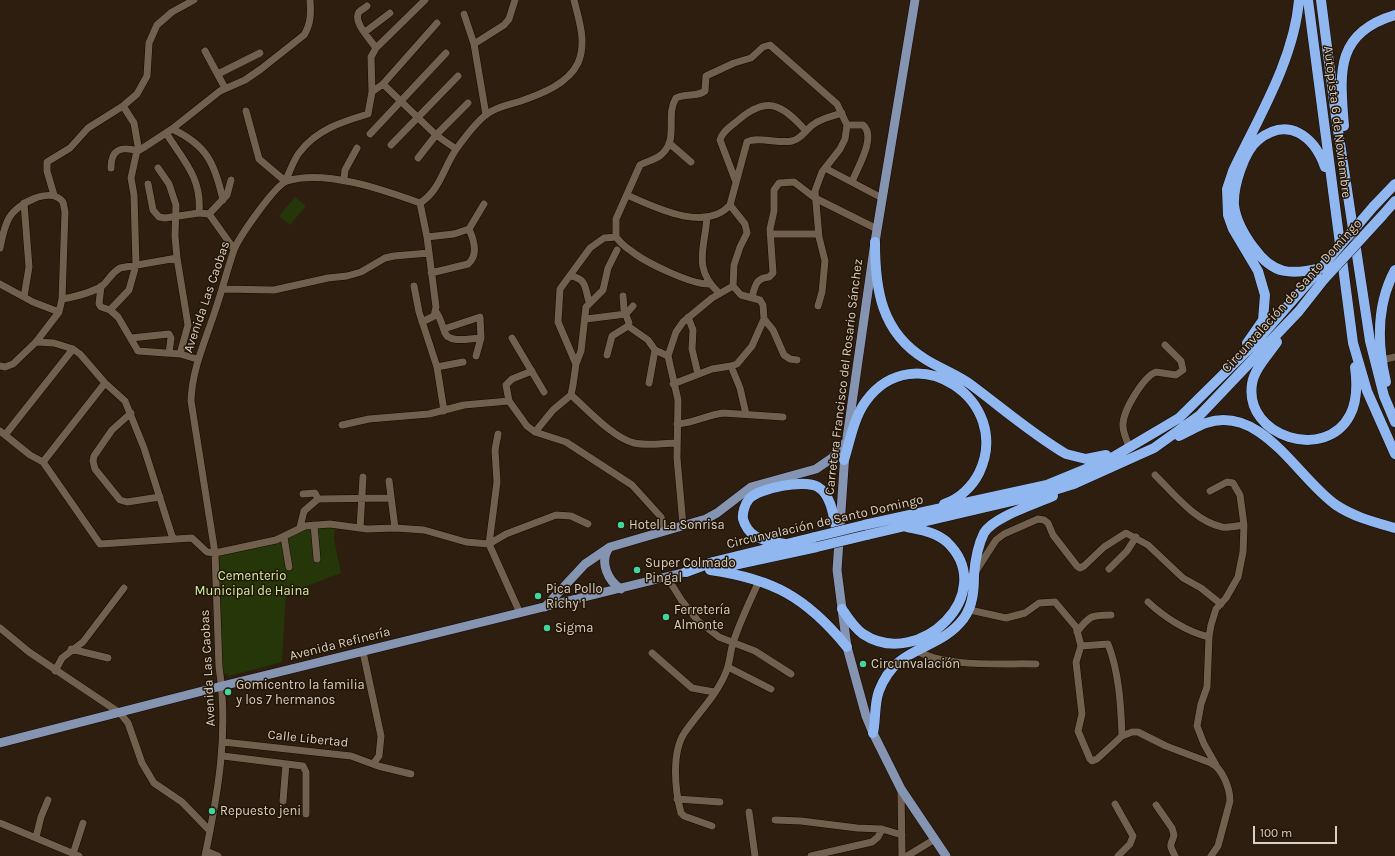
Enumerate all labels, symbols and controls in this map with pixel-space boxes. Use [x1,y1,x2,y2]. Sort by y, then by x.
street label: Autopista 6 de Noviembre [1320,45,1354,199]
street label: Circunvalación de Santo Domingo [1219,216,1365,376]
street label: Avenida Las Caobas [181,239,233,355]
street label: Carretera Francisco del Rosario Sánchez [822,258,866,496]
street label: Circunvalación de Santo Domingo [725,492,925,552]
place label: Hotel La Sonrisa [629,517,725,533]
marker: Hotel La Sonrisa [616,520,626,530]
place label: Super Colmado Pingal [645,555,736,586]
marker: Super Colmado Pingal [632,565,642,575]
park label: Cementerio Municipal de Haina [195,568,309,599]
place label: Pica Pollo Richy 1 [546,581,603,612]
marker: Pica Pollo Richy 1 [533,591,543,601]
place label: Ferretería Almonte [674,602,730,633]
street label: Avenida Las Caobas [197,609,219,727]
marker: Ferretería Almonte [661,612,671,622]
place label: Sigma [555,620,593,636]
marker: Sigma [542,623,552,633]
street label: Avenida Refinería [288,624,392,664]
place label: Circunvalación [871,656,960,672]
marker: Circunvalación [858,659,868,669]
place label: Gomicentro la familia y los 7 hermanos [236,677,365,708]
marker: Gomicentro la familia y los 7 hermanos [223,687,233,697]
street label: Calle Libertad [267,727,349,751]
place label: Repuesto jeni [220,803,301,819]
marker: Repuesto jeni [207,806,217,816]
scale bar [1255,818,1339,844]
text: 100 m [1260,826,1292,840]

